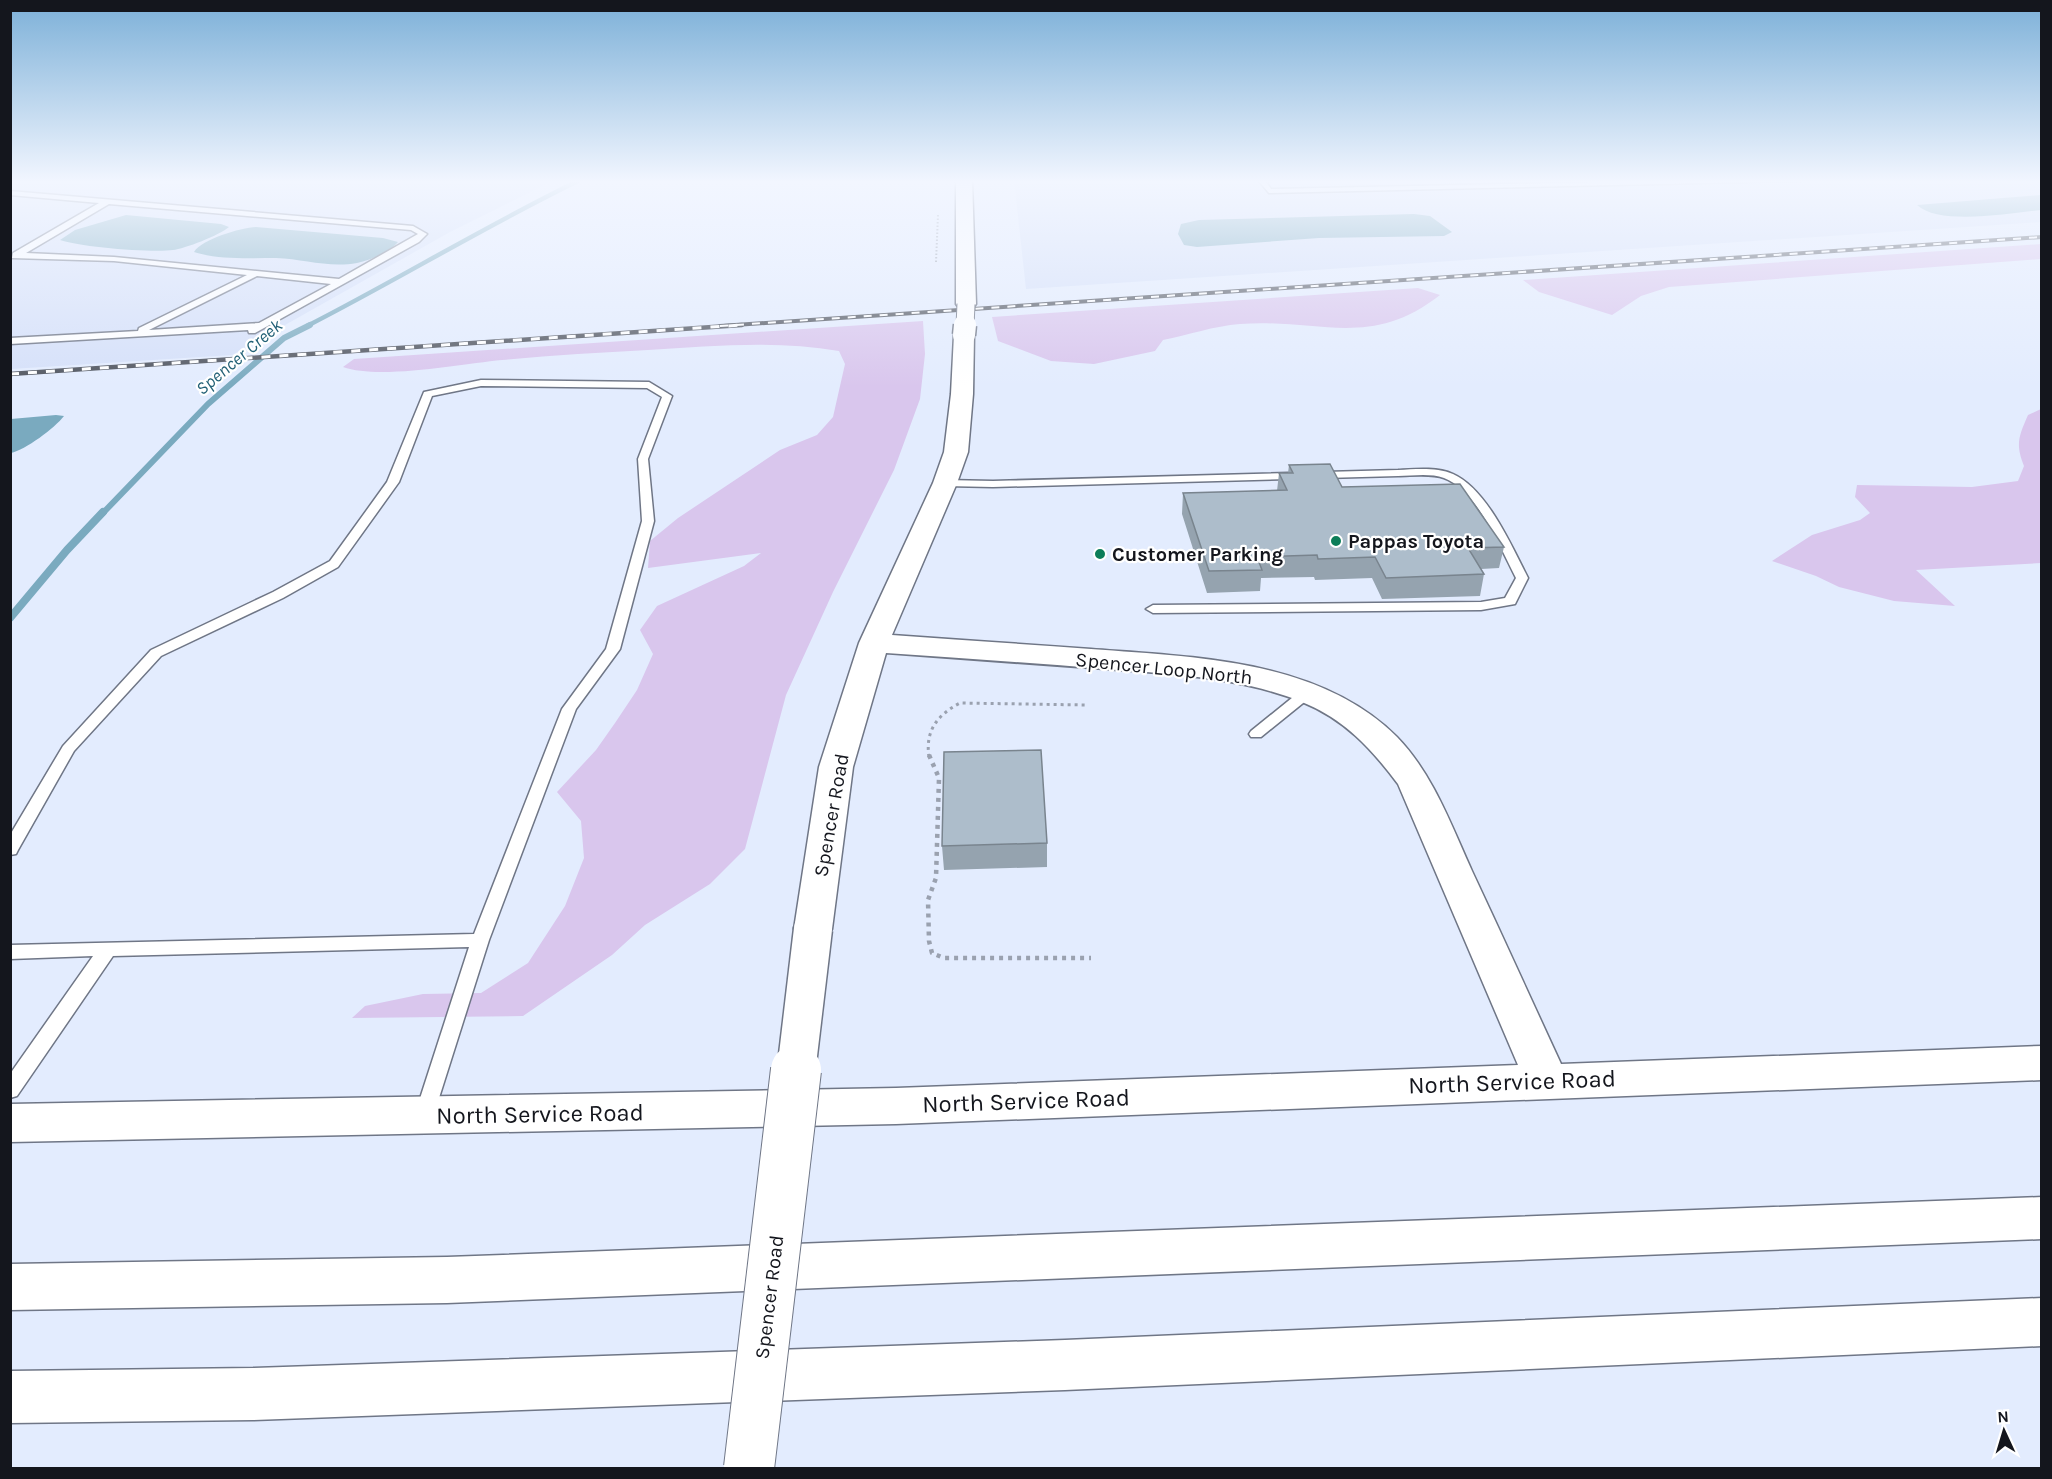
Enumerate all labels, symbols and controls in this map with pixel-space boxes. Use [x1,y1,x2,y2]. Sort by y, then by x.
water label: Spencer Creek [191,314,287,400]
place label: Pappas Toyota [1348,530,1484,553]
marker: Pappas Toyota [1329,534,1343,548]
place label: Customer Parking [1112,543,1283,566]
marker: Customer Parking [1093,547,1107,561]
street label: Spencer Loop North [1074,648,1254,689]
street label: Spencer Road [809,752,854,879]
street label: North Service Road [1408,1064,1616,1100]
street label: North Service Road [922,1083,1130,1119]
street label: North Service Road [436,1098,644,1130]
street label: Spencer Road [750,1234,789,1360]
north arrow [1974,1401,2034,1461]
text: N [1997,1407,2009,1426]

